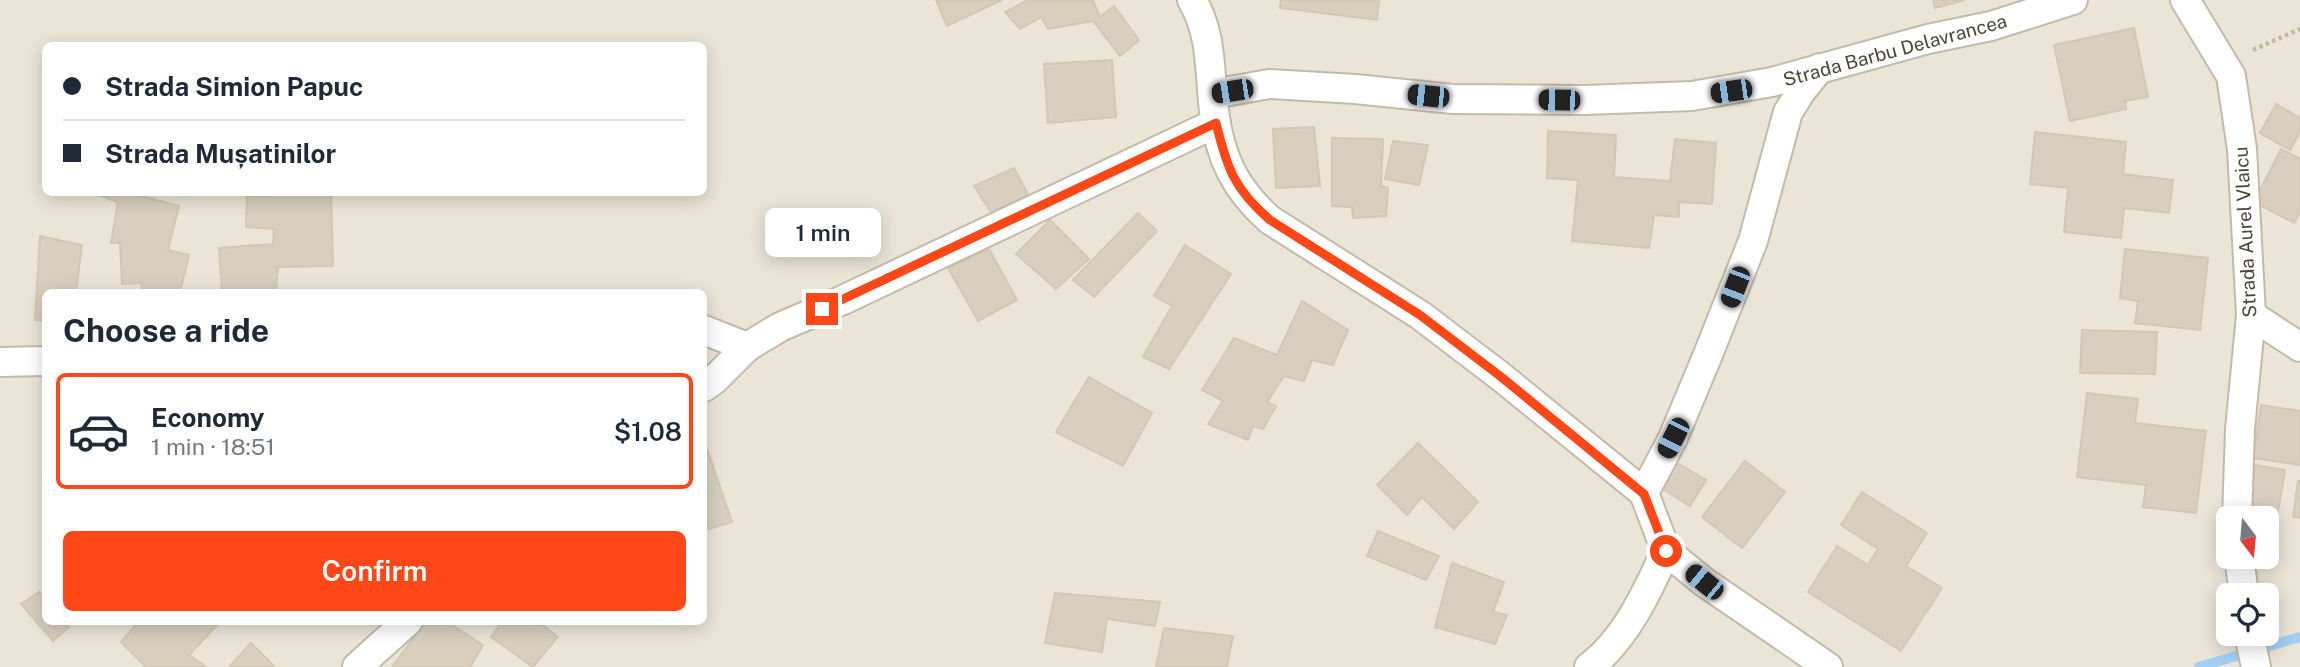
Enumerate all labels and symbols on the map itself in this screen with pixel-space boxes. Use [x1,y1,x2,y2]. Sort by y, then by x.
street label: Strada Barbu Delavrancea [1781,10,2009,90]
car [1210,77,1255,105]
car [1709,78,1754,104]
car [1407,83,1450,109]
car [1538,89,1581,111]
street label: Strada Aurel Vlaicu [2230,146,2260,318]
callout: 1 min [764,208,880,256]
car [1718,264,1753,310]
route end [806,293,838,325]
car [1655,415,1692,461]
north arrow [2216,506,2278,569]
route start [1650,535,1682,567]
car [1682,561,1727,603]

